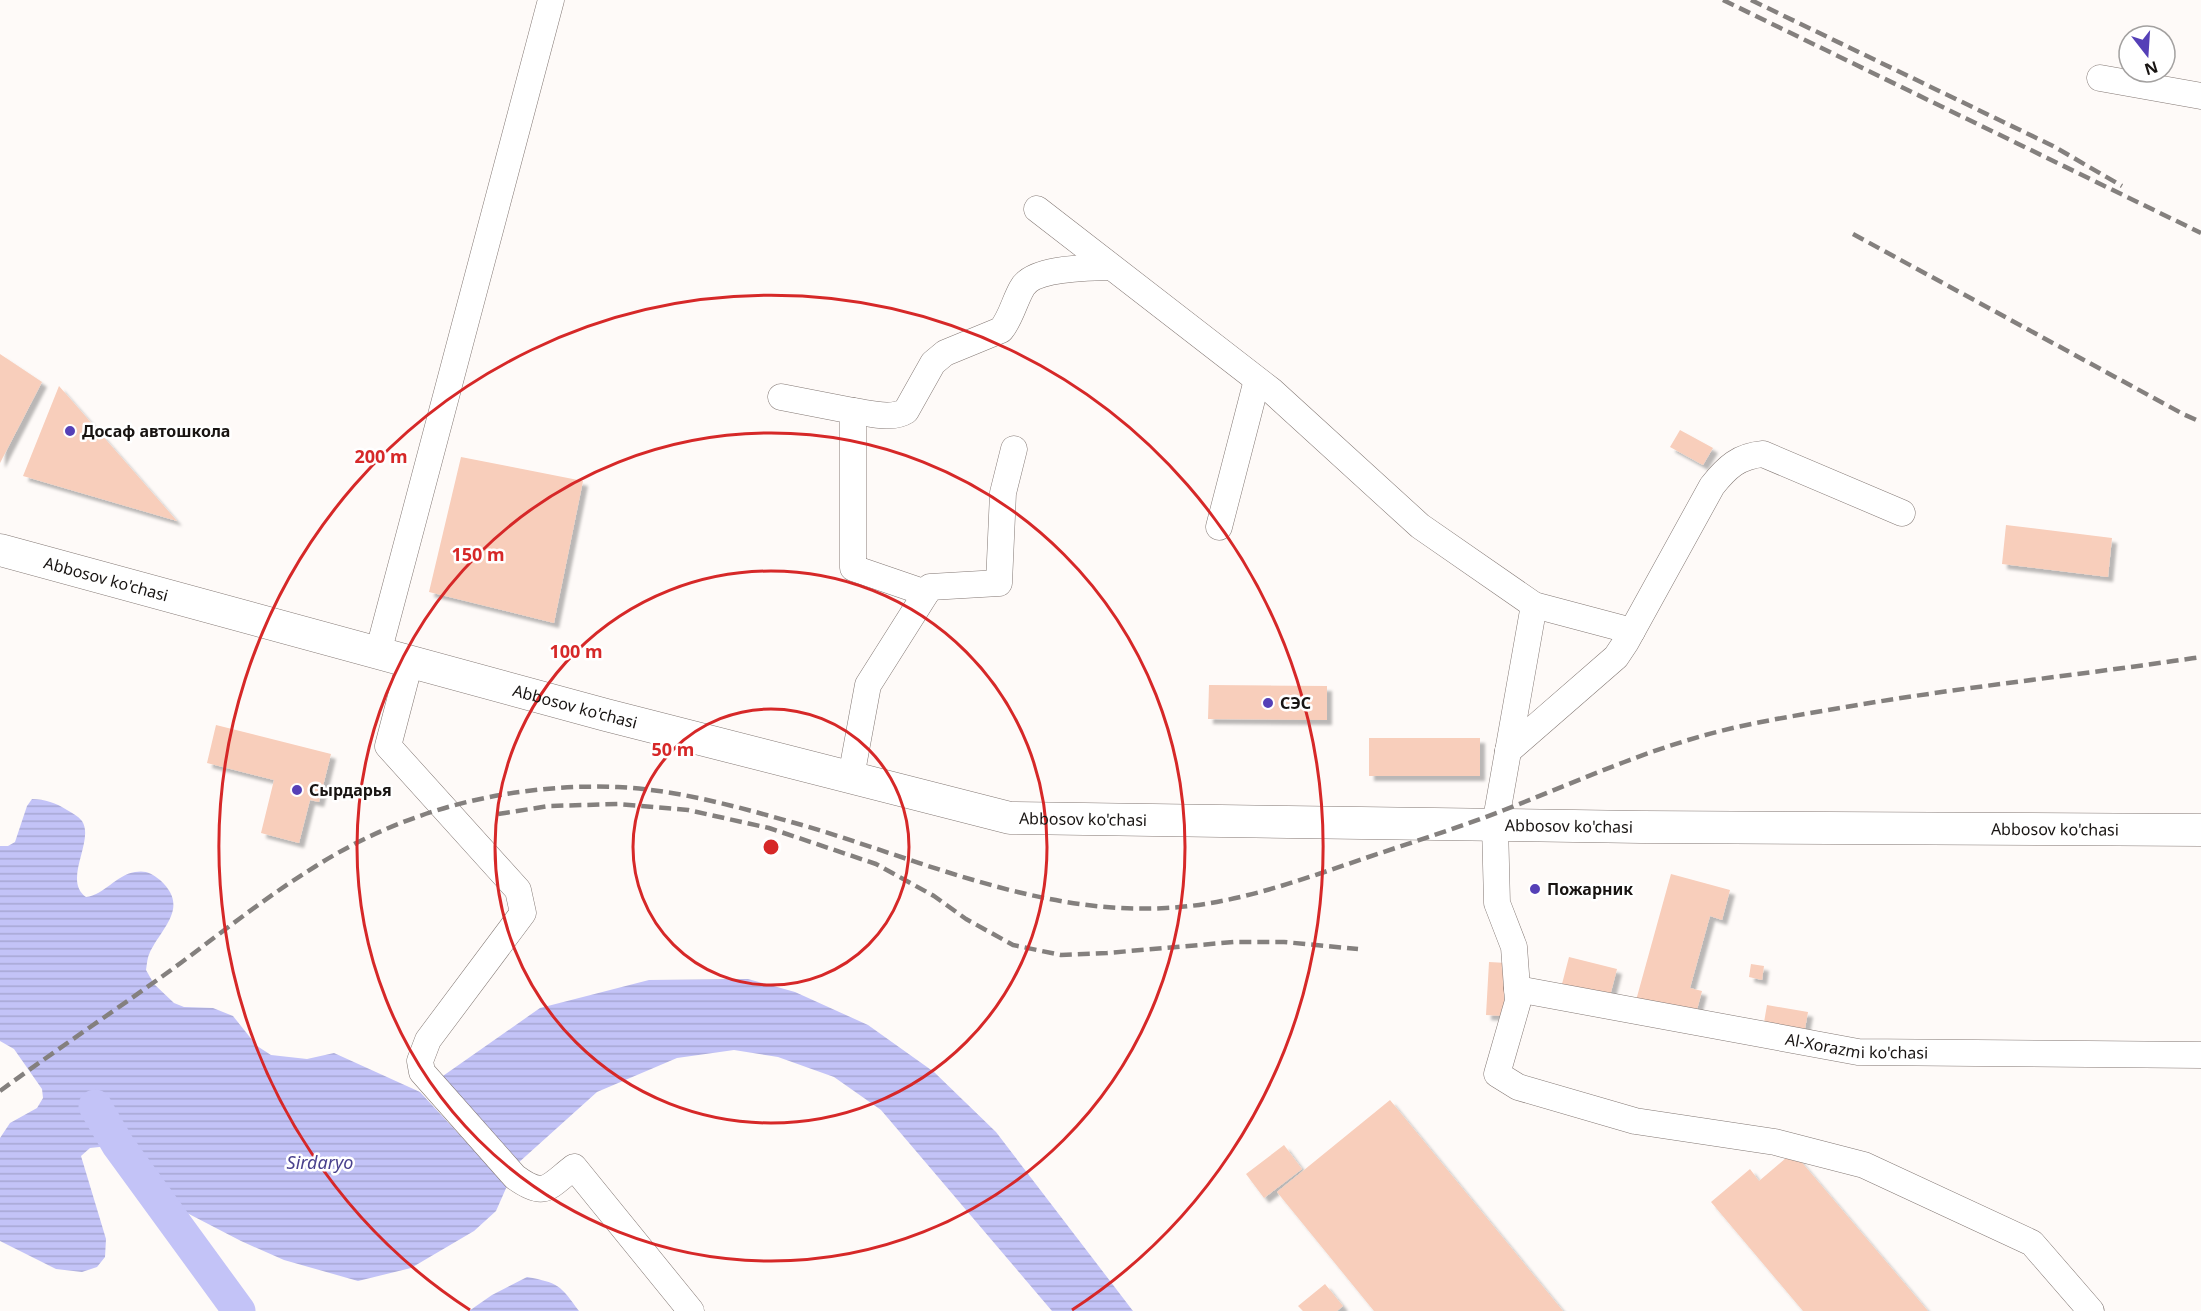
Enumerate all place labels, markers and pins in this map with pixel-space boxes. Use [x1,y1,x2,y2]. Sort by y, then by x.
place label: Досаф автошкола [82,420,230,442]
marker: Досаф автошкола [63,424,77,438]
place label: СЭС [1280,692,1311,714]
marker: СЭС [1261,696,1275,710]
place label: Сырдарья [309,779,392,801]
marker: Сырдарья [290,783,304,797]
centre of rings [761,837,781,857]
place label: Пожарник [1547,878,1633,900]
marker: Пожарник [1528,882,1542,896]

